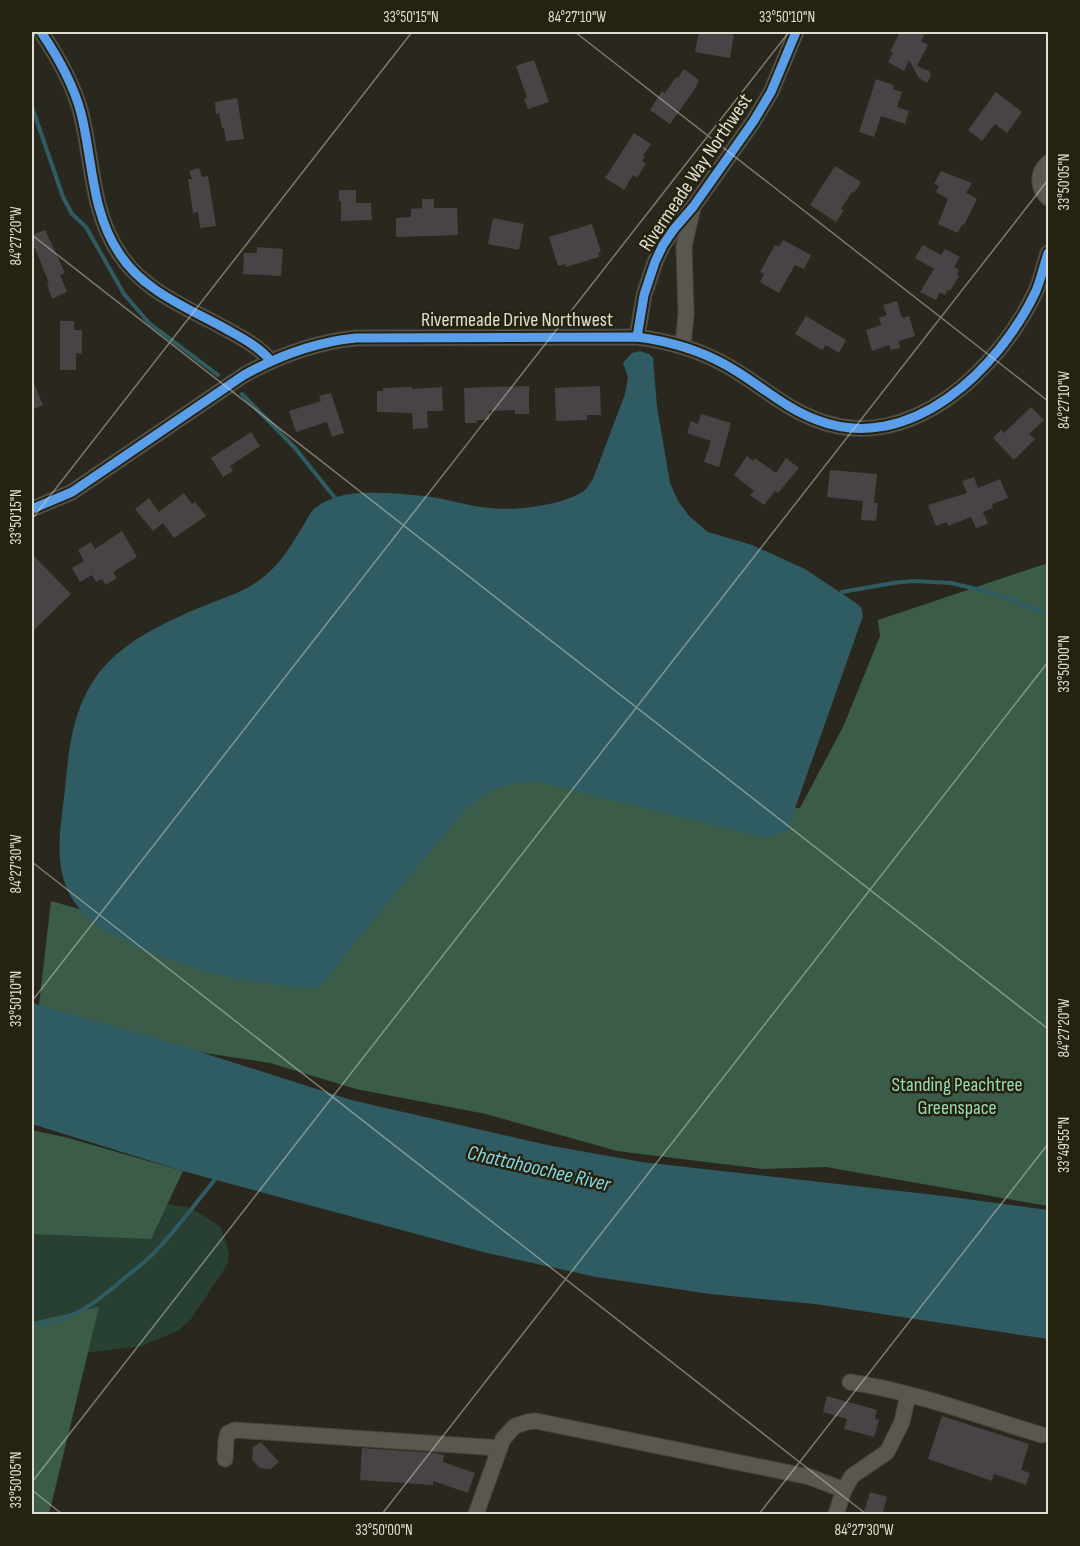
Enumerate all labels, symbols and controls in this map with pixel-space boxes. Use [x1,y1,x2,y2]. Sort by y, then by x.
text: 33°50'15"N [383,8,439,27]
text: 84°27'10"W [548,8,606,27]
text: 33°50'10"N [759,8,815,27]
street label: Rivermeade Way Northwest [634,89,758,256]
text: 33°50'05"N [1055,154,1074,210]
text: 84°27'20"W [7,206,26,266]
street label: Rivermeade Drive Northwest [421,308,613,332]
text: 84°27'10"W [1055,371,1074,429]
text: 33°50'15"N [7,489,26,545]
text: 33°50'00"N [1055,635,1074,693]
text: 84°27'30"W [7,834,26,894]
text: 33°50'10"N [7,971,26,1027]
text: 84°27'20"W [1055,998,1074,1058]
park label: Standing Peachtree Greenspace [891,1073,1023,1120]
text: 33°49'55"N [1055,1117,1074,1173]
water label: Chattahoochee River [465,1140,614,1197]
text: 33°50'05"N [7,1452,26,1508]
text: 33°50'00"N [355,1521,413,1540]
text: 84°27'30"W [834,1521,894,1540]

